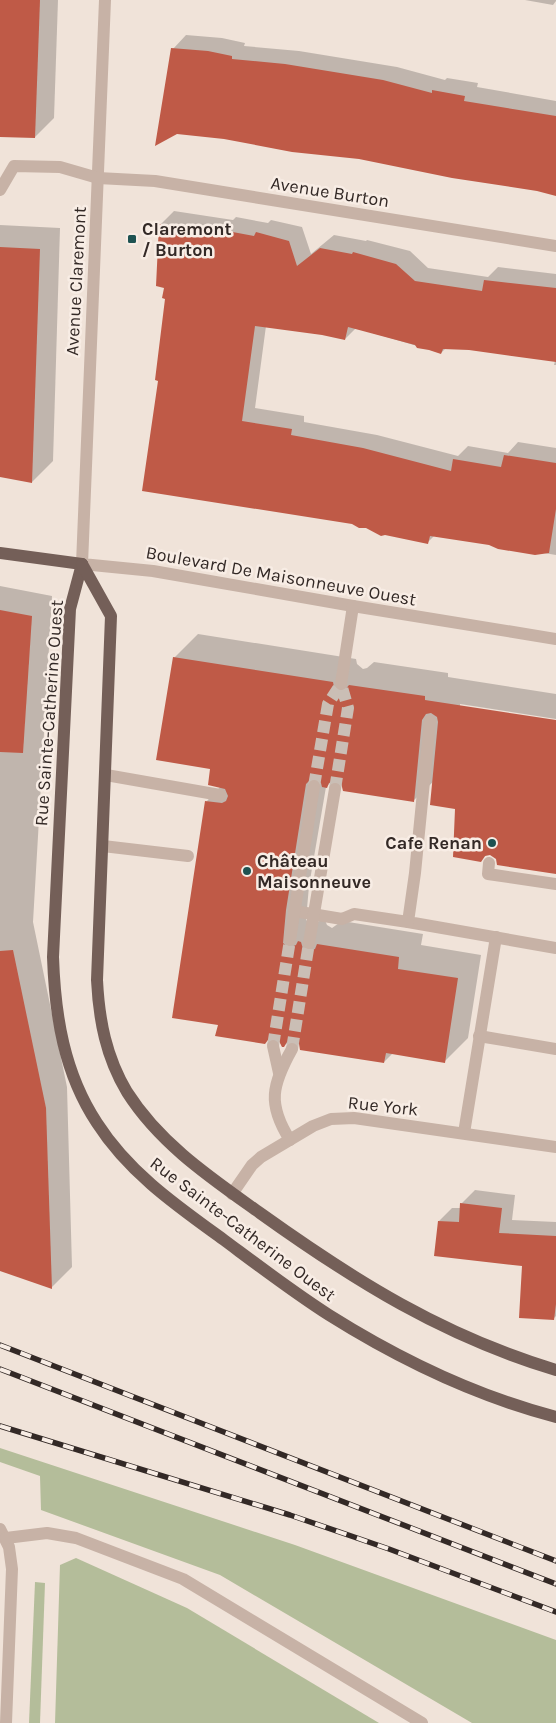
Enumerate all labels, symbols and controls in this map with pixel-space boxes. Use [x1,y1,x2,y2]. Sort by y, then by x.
street label: Avenue Burton [269,172,391,212]
street label: Avenue Claremont [61,206,91,356]
place label: Claremont / Burton [142,218,232,261]
marker: Claremont / Burton [126,233,138,245]
street label: Boulevard De Maisonneuve Ouest [144,541,418,611]
street label: Rue Sainte-Catherine Ouest [30,599,68,827]
place label: Cafe Renan [385,832,482,854]
marker: Cafe Renan [486,837,498,849]
place label: Château Maisonneuve [257,850,371,893]
marker: Château Maisonneuve [241,865,253,877]
street label: Rue York [347,1091,419,1121]
street label: Rue Sainte-Catherine Ouest [146,1152,340,1306]

